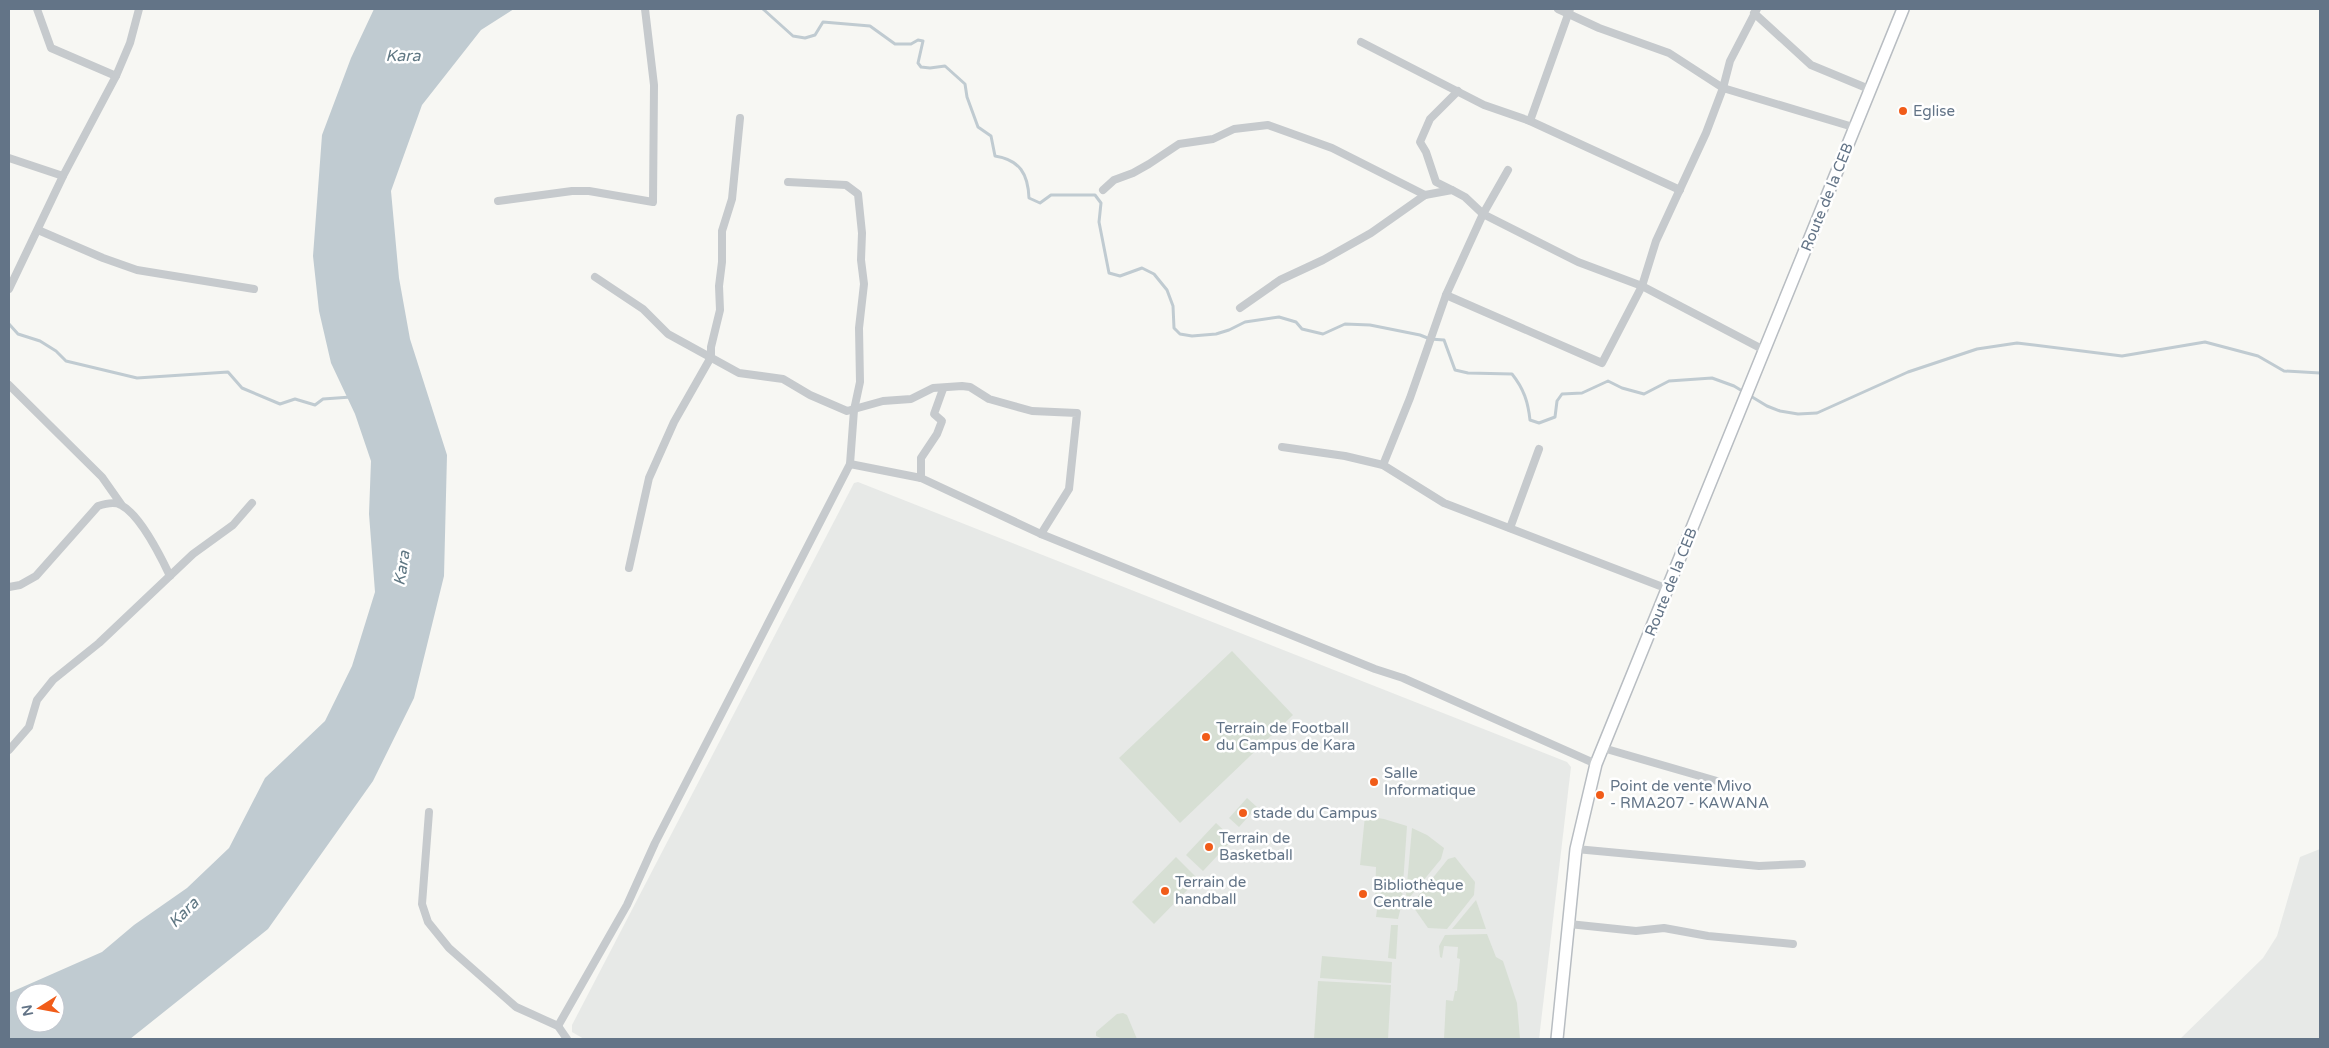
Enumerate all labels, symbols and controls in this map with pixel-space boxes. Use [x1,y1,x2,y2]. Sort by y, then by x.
water label: Kara [386,46,421,66]
place label: Eglise [1913,102,1955,120]
marker: Eglise [1897,105,1909,117]
street label: Route de la CEB [1797,140,1857,254]
street label: Route de la CEB [1641,525,1701,639]
water label: Kara [389,548,415,587]
place label: Terrain de Football du Campus de Kara [1216,719,1355,754]
marker: Terrain de Football du Campus de Kara [1200,731,1212,743]
place label: Salle Informatique [1384,764,1476,799]
marker: Salle Informatique [1368,776,1380,788]
place label: Point de vente Mivo - RMA207 - KAWANA [1610,777,1769,812]
marker: Point de vente Mivo - RMA207 - KAWANA [1594,789,1606,801]
place label: stade du Campus [1253,804,1377,822]
marker: stade du Campus [1237,807,1249,819]
place label: Terrain de Basketball [1219,829,1293,864]
marker: Terrain de Basketball [1203,841,1215,853]
place label: Terrain de handball [1175,873,1246,908]
place label: Bibliothèque Centrale [1373,876,1463,911]
marker: Terrain de handball [1159,885,1171,897]
marker: Bibliothèque Centrale [1357,888,1369,900]
water label: Kara [164,893,204,932]
north arrow [15,983,65,1033]
text: N [18,1003,37,1018]

